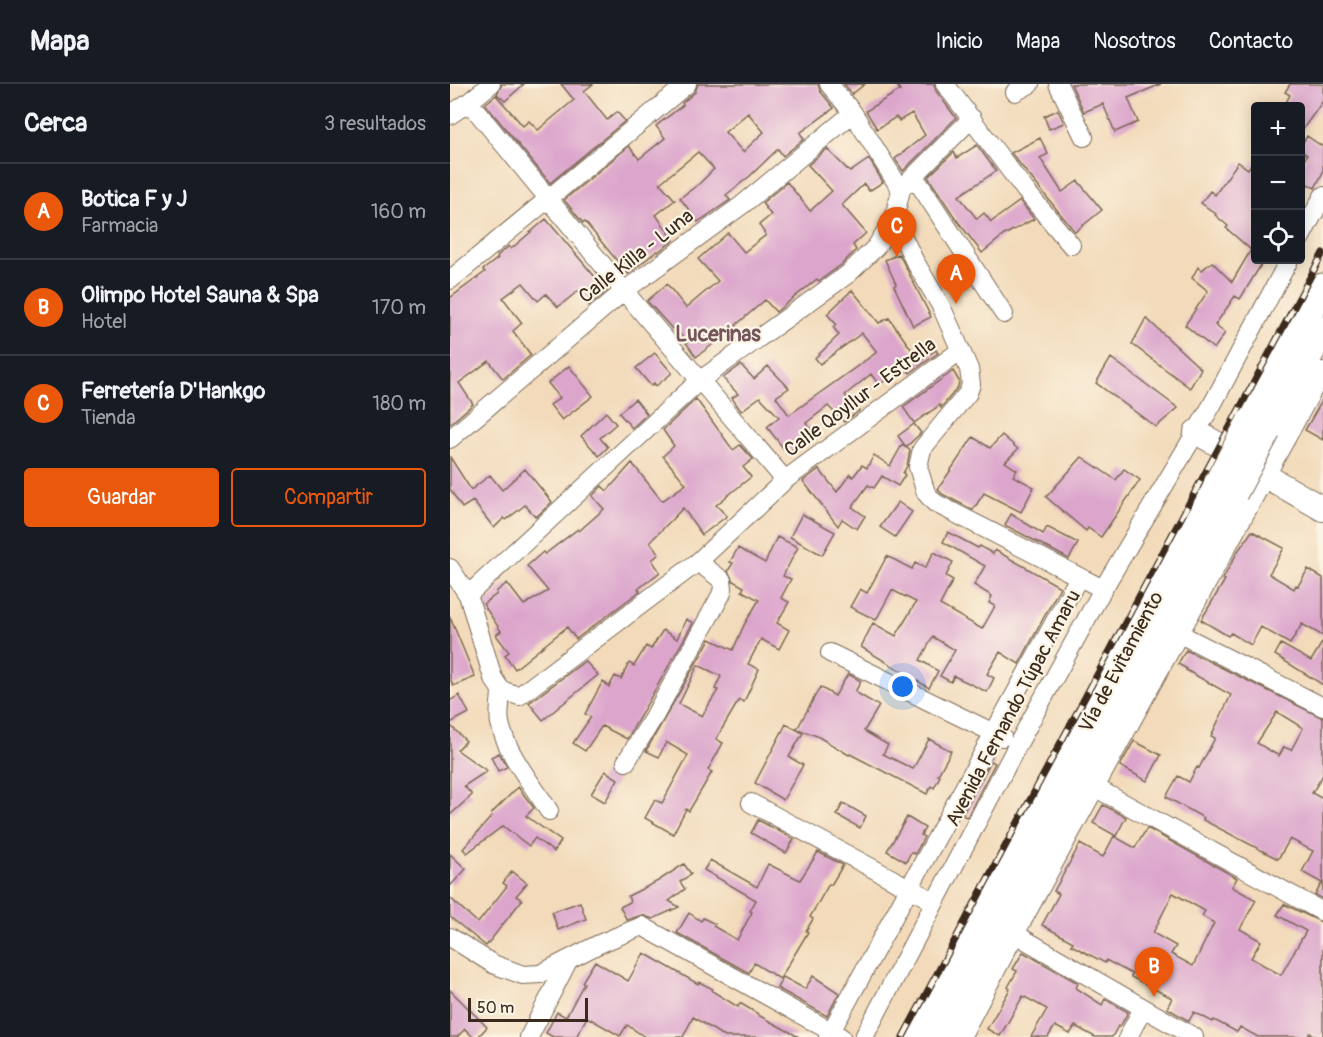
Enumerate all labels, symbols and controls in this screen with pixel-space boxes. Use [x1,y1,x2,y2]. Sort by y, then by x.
text: Mapa [30,24,89,59]
text: Inicio [936,28,983,55]
text: Mapa [1016,28,1060,55]
text: Nosotros [1093,28,1176,55]
text: Contacto [1209,28,1293,55]
map controls [1251,102,1305,264]
button: + [1251,102,1305,156]
text: Cerca [24,107,87,139]
text: 3 resultados [324,111,426,136]
button: − [1251,156,1305,210]
text: Botica F y J [81,185,187,213]
text: A [37,199,50,224]
text: 160 m [371,199,426,224]
street label: Calle Killa - Luna [574,203,698,309]
pin: C [878,208,916,257]
button: locate [1251,210,1305,264]
text: Farmacia [81,213,158,238]
pin: A [936,254,976,304]
text: Olimpo Hotel Sauna & Spa [81,281,319,309]
text: B [38,295,49,320]
text: 170 m [372,295,426,320]
text: Hotel [81,309,127,334]
district label: Lucerinas [675,321,761,348]
street label: Calle Qoyllur - Estrella [779,332,941,462]
text: Ferretería D'Hankgo [81,377,265,405]
text: C [37,391,50,416]
text: 180 m [372,391,426,416]
text: Tienda [81,405,136,430]
button: Guardar [24,468,219,527]
button: Compartir [231,468,426,527]
street label: Avenida Fernando Túpac Amaru [940,585,1086,831]
street label: Vía de Evitamiento [1073,587,1169,737]
your location [888,672,917,701]
pin: B [1134,948,1174,997]
scale bar [468,995,588,1022]
text: 50 m [477,998,514,1018]

